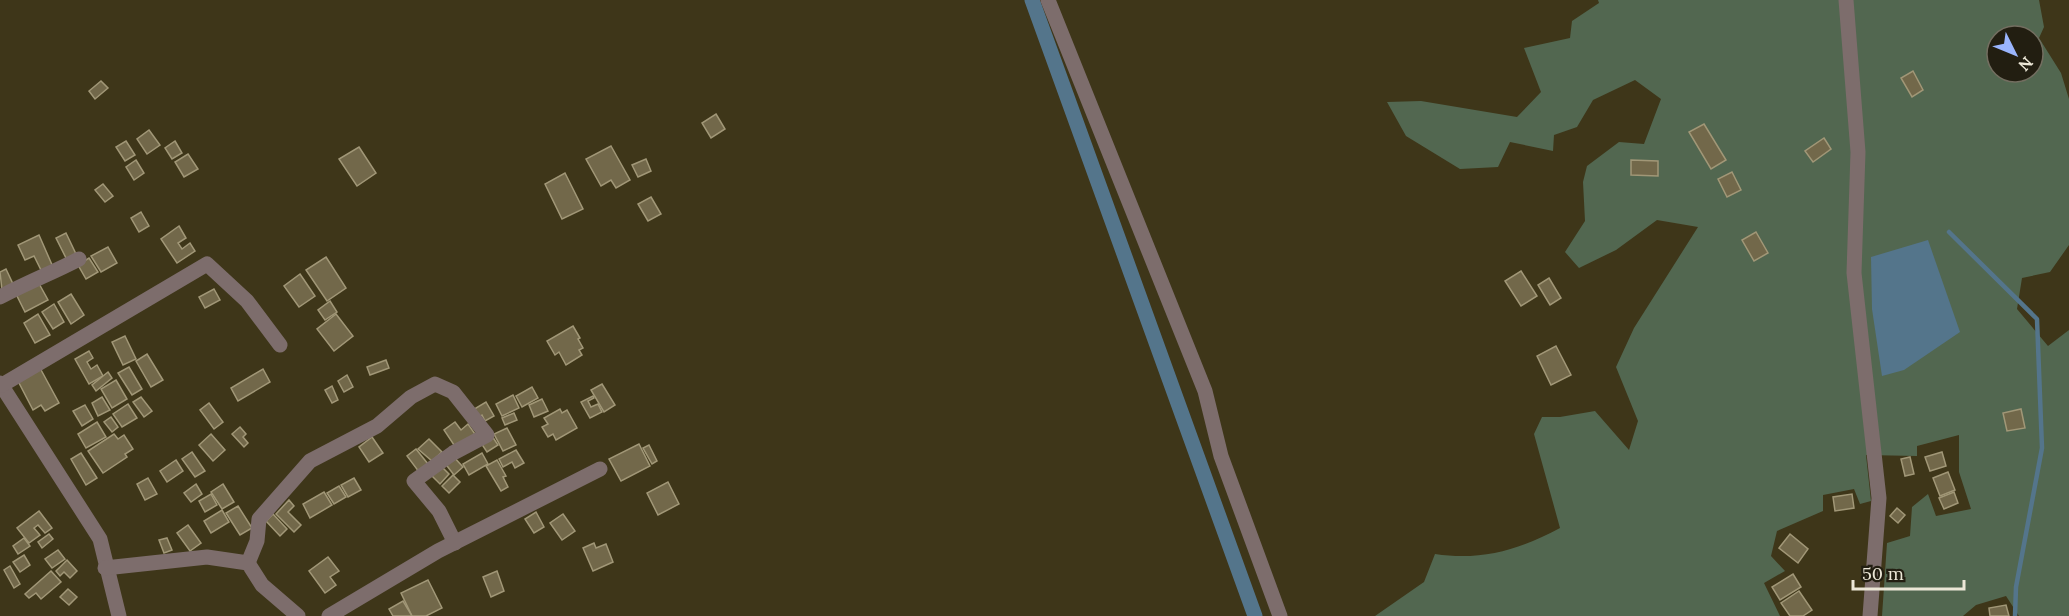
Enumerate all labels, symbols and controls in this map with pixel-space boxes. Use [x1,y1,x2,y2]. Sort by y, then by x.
north arrow [1985,24,2045,84]
text: N [2014,53,2038,76]
scale bar [1853,553,1964,591]
text: 50 m [1862,562,1904,585]

